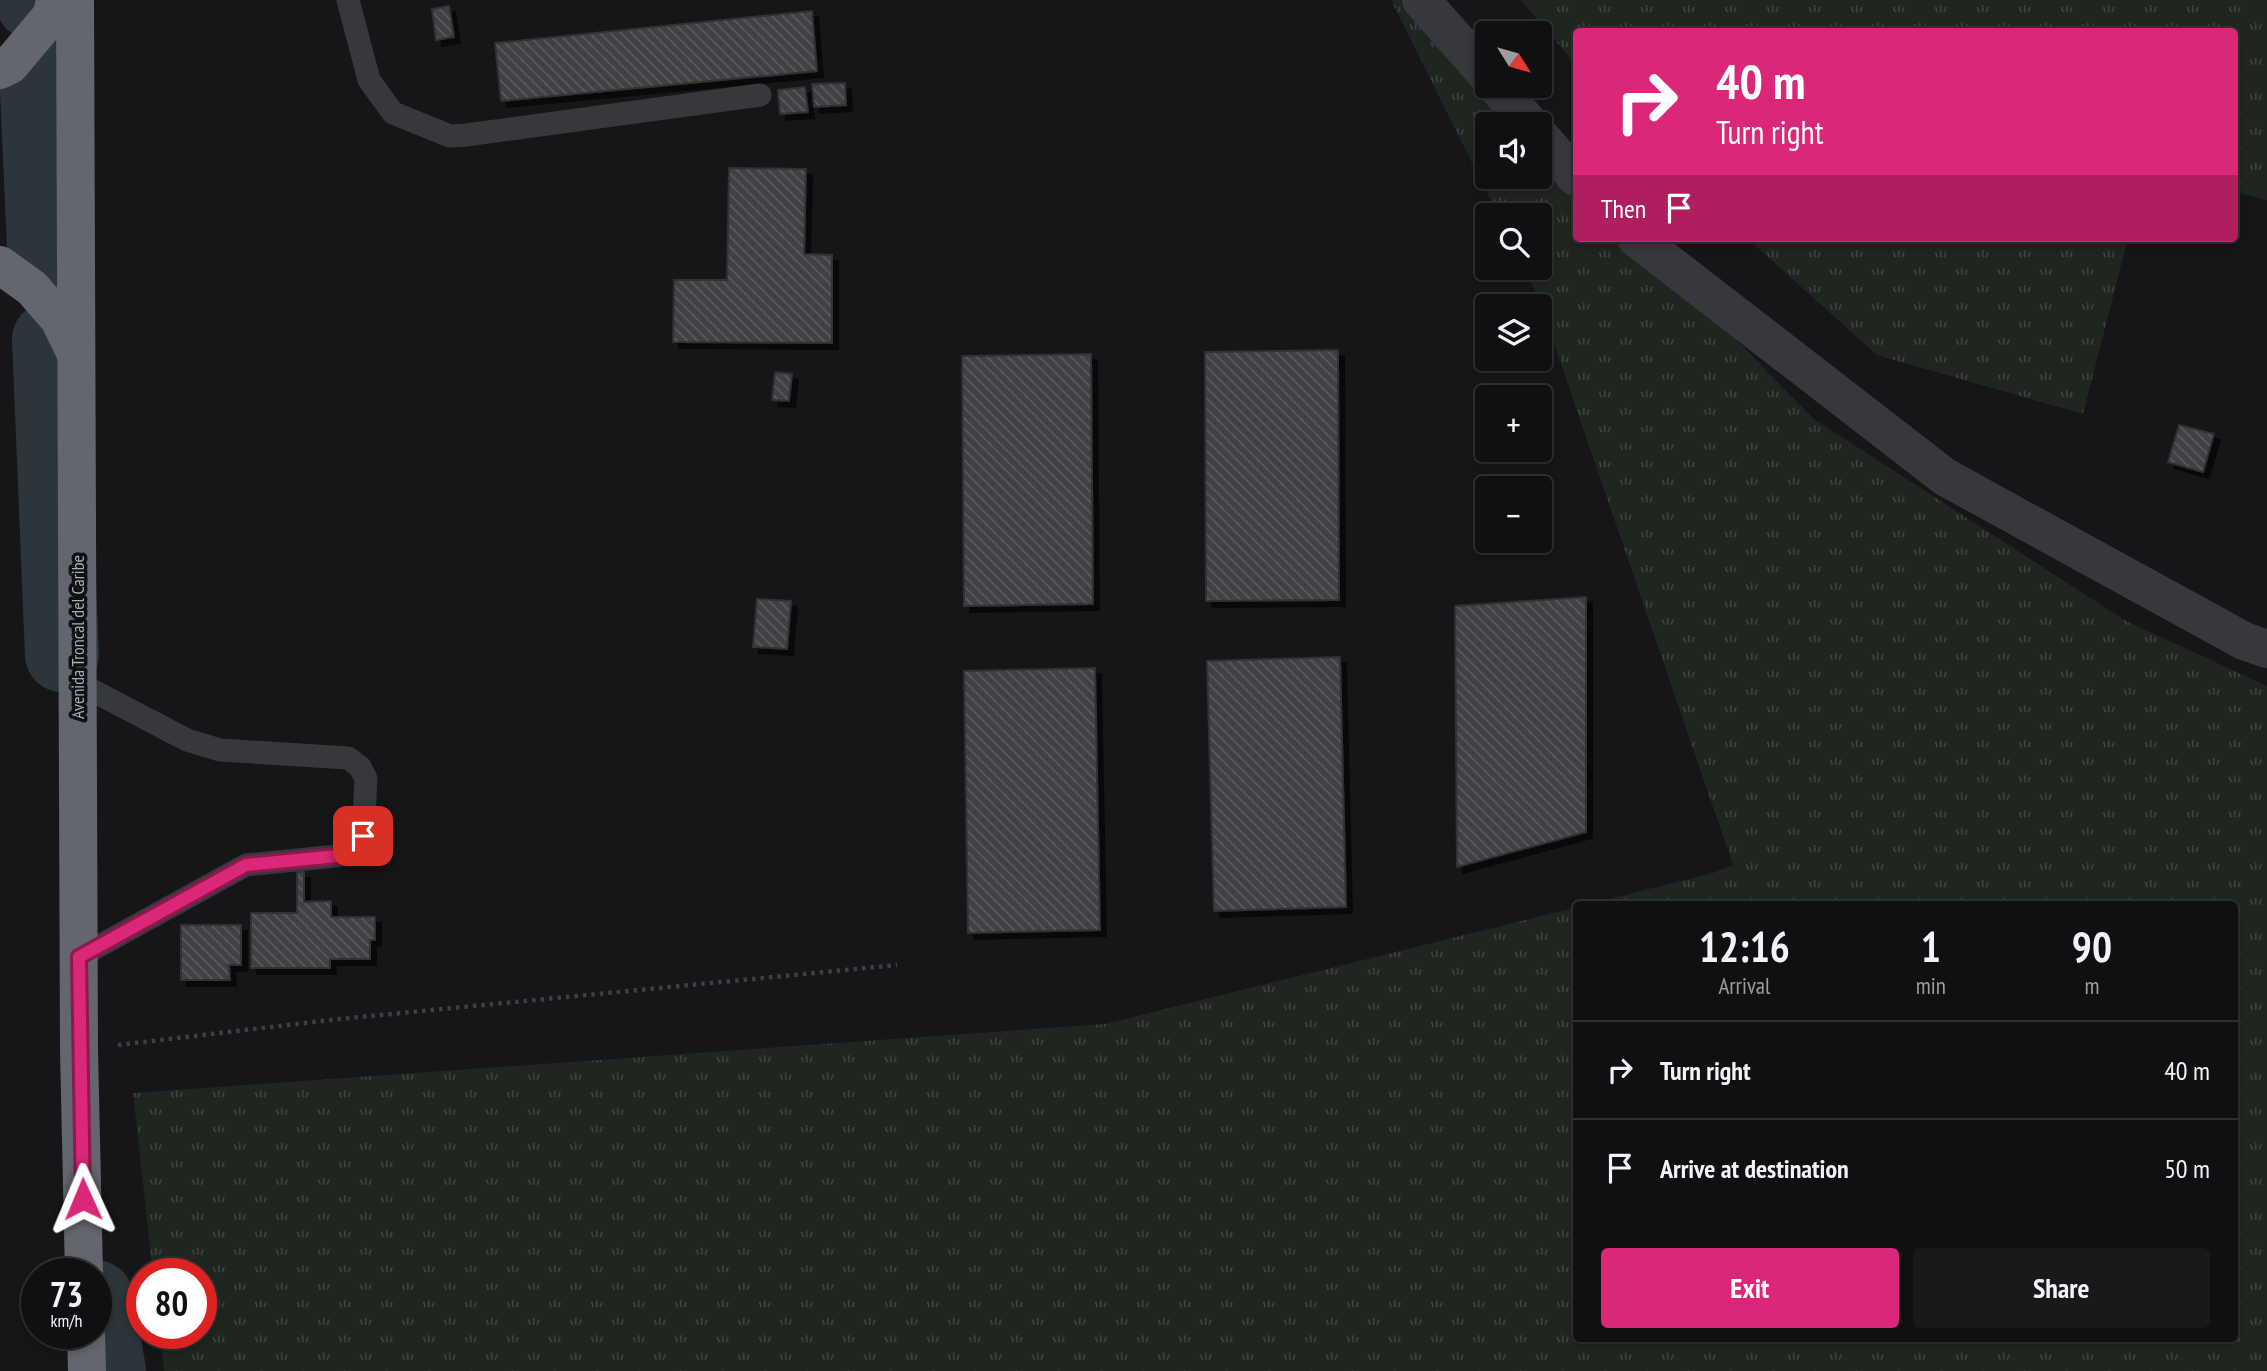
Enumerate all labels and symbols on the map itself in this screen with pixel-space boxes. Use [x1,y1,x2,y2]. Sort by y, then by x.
north arrow [1475,21,1552,98]
street label: Avenida Troncal del Caribe [66,555,89,719]
pin [333,806,393,866]
position arrow [46,1162,120,1236]
speed limit sign: 80 [126,1258,217,1349]

